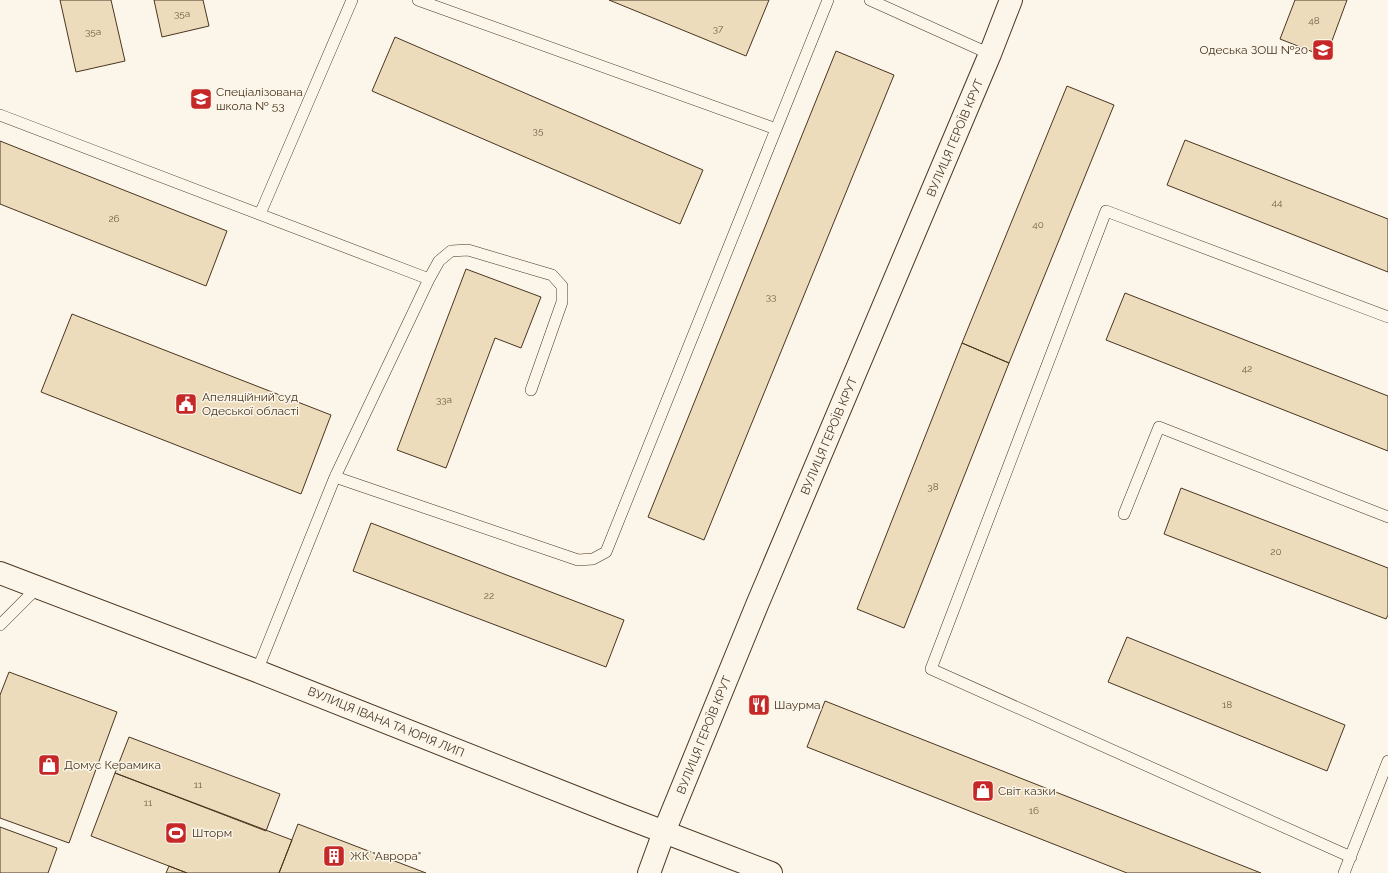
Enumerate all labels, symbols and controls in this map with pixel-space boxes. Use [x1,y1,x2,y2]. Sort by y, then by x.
house number: 35а [174,8,190,19]
house number: 48 [1308,15,1320,26]
house number: 37 [713,23,724,34]
house number: 35а [85,26,101,37]
school or university icon: Одеська ЗОШ №20 [1310,37,1336,63]
place label: Одеська ЗОШ №20 [1199,43,1308,57]
street label: ВУЛИЦЯ ГЕРОЇВ КРУТ [924,76,986,199]
place label: Спеціалізована школа № 53 [216,85,303,113]
school or university icon: Спеціалізована школа № 53 [188,86,214,112]
house number: 35 [533,125,544,136]
house number: 44 [1272,197,1283,208]
house number: 26 [108,213,120,224]
house number: 40 [1032,219,1044,230]
house number: 33 [766,291,776,302]
house number: 42 [1242,363,1252,374]
street label: ВУЛИЦЯ ГЕРОЇВ КРУТ [798,374,860,497]
place label: Апеляційний суд Одеської області [202,390,299,418]
public building icon: Апеляційний суд Одеської області [173,391,199,417]
house number: 33а [436,394,452,405]
house number: 38 [927,481,939,492]
house number: 20 [1270,546,1282,557]
house number: 22 [484,590,494,601]
street label: ВУЛИЦЯ ГЕРОЇВ КРУТ [674,673,734,796]
street label: ВУЛИЦЯ ІВАНА ТА ЮРІЯ ЛИП [306,684,466,760]
restaurant icon: Шаурма [746,692,772,718]
place label: Шаурма [774,698,821,712]
house number: 18 [1222,699,1232,710]
shop icon: Домус Керамика [36,752,62,778]
place label: Домус Керамика [64,758,161,772]
shop icon: Світ казки [970,778,996,804]
house number: 11 [194,779,203,790]
place label: Світ казки [998,784,1056,798]
house number: 11 [144,797,153,808]
house number: 16 [1029,805,1039,816]
sports icon: Шторм [163,820,189,846]
place label: Шторм [192,826,232,840]
building icon: ЖК "Аврора" [321,843,347,869]
place label: ЖК "Аврора" [350,849,421,863]

